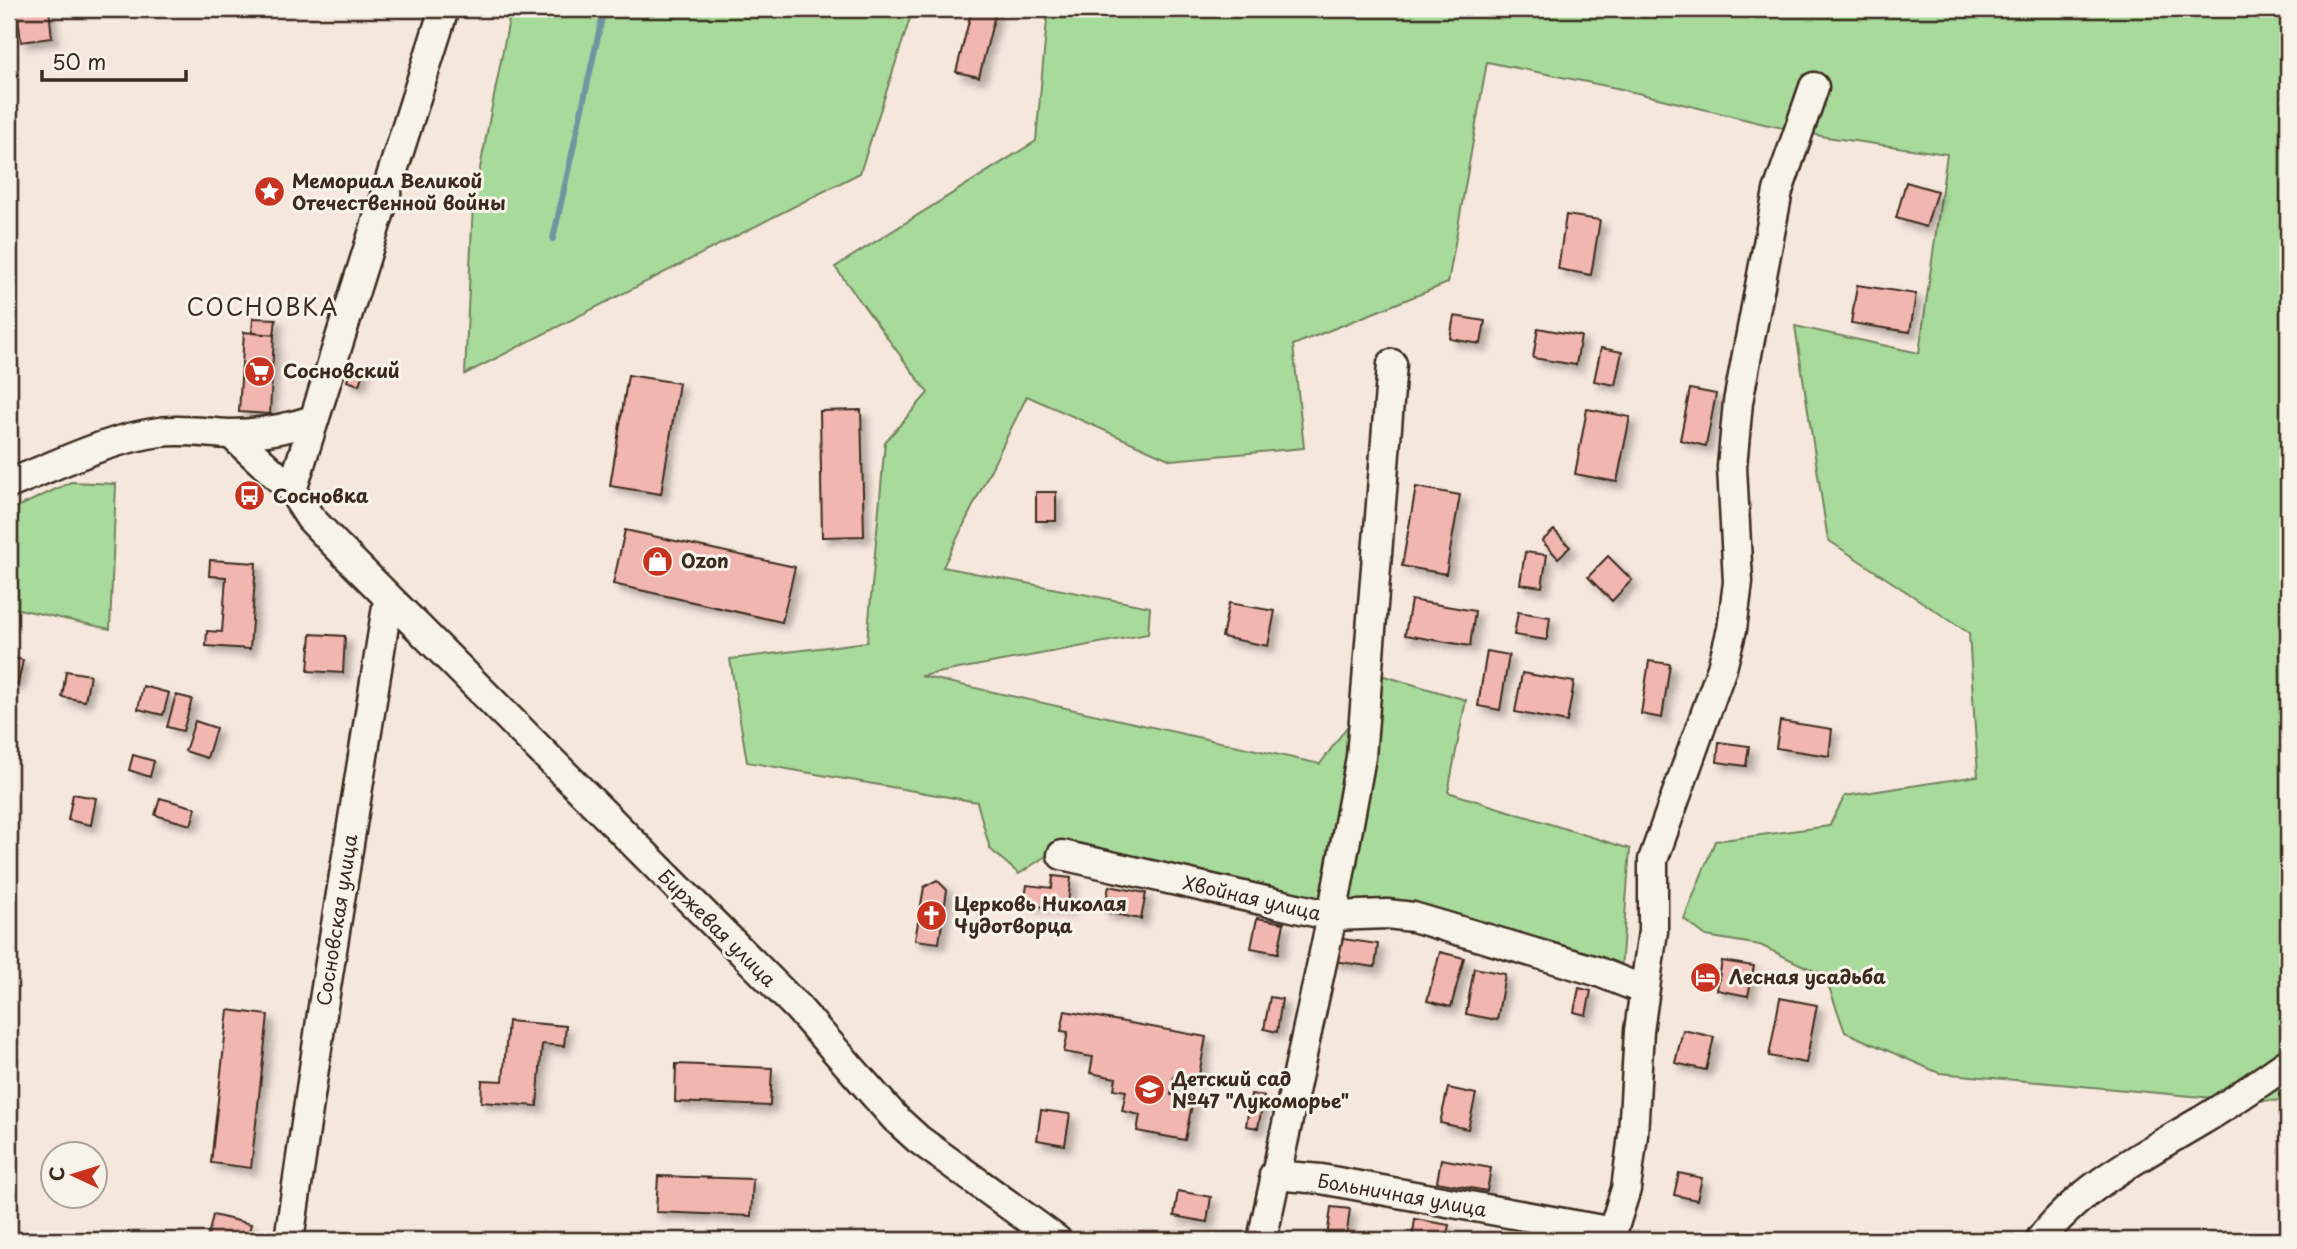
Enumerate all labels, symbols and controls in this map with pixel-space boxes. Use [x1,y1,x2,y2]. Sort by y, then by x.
scale bar [42,38,186,82]
text: 50 m [52,45,106,77]
place label: Мемориал Великой Отечественной войны [292,166,506,216]
place icon: Мемориал Великой Отечественной войны [252,175,286,209]
district label: СОСНОВКА [186,289,340,324]
supermarket icon: Сосновский [243,354,277,388]
place label: Сосновский [283,356,400,384]
bus stop icon: Сосновка [233,479,267,513]
place label: Сосновка [273,481,369,509]
shop icon: Ozon [641,544,675,578]
place label: Ozon [681,546,729,574]
street label: Сосновская улица [309,832,363,1008]
street label: Биржевая улица [652,862,783,993]
street label: Хвойная улица [1180,868,1324,927]
place label: Церковь Николая Чудотворца [954,889,1127,939]
church icon: Церковь Николая Чудотворца [914,898,948,932]
hotel icon: Лесная усадьба [1689,960,1723,994]
place label: Лесная усадьба [1729,962,1886,990]
place label: Детский сад №47 "Лукоморье" [1171,1064,1349,1114]
school or university icon: Детский сад №47 "Лукоморье" [1132,1073,1166,1107]
north arrow [38,1140,108,1210]
street label: Больничная улица [1315,1165,1489,1223]
text: С [42,1166,71,1182]

